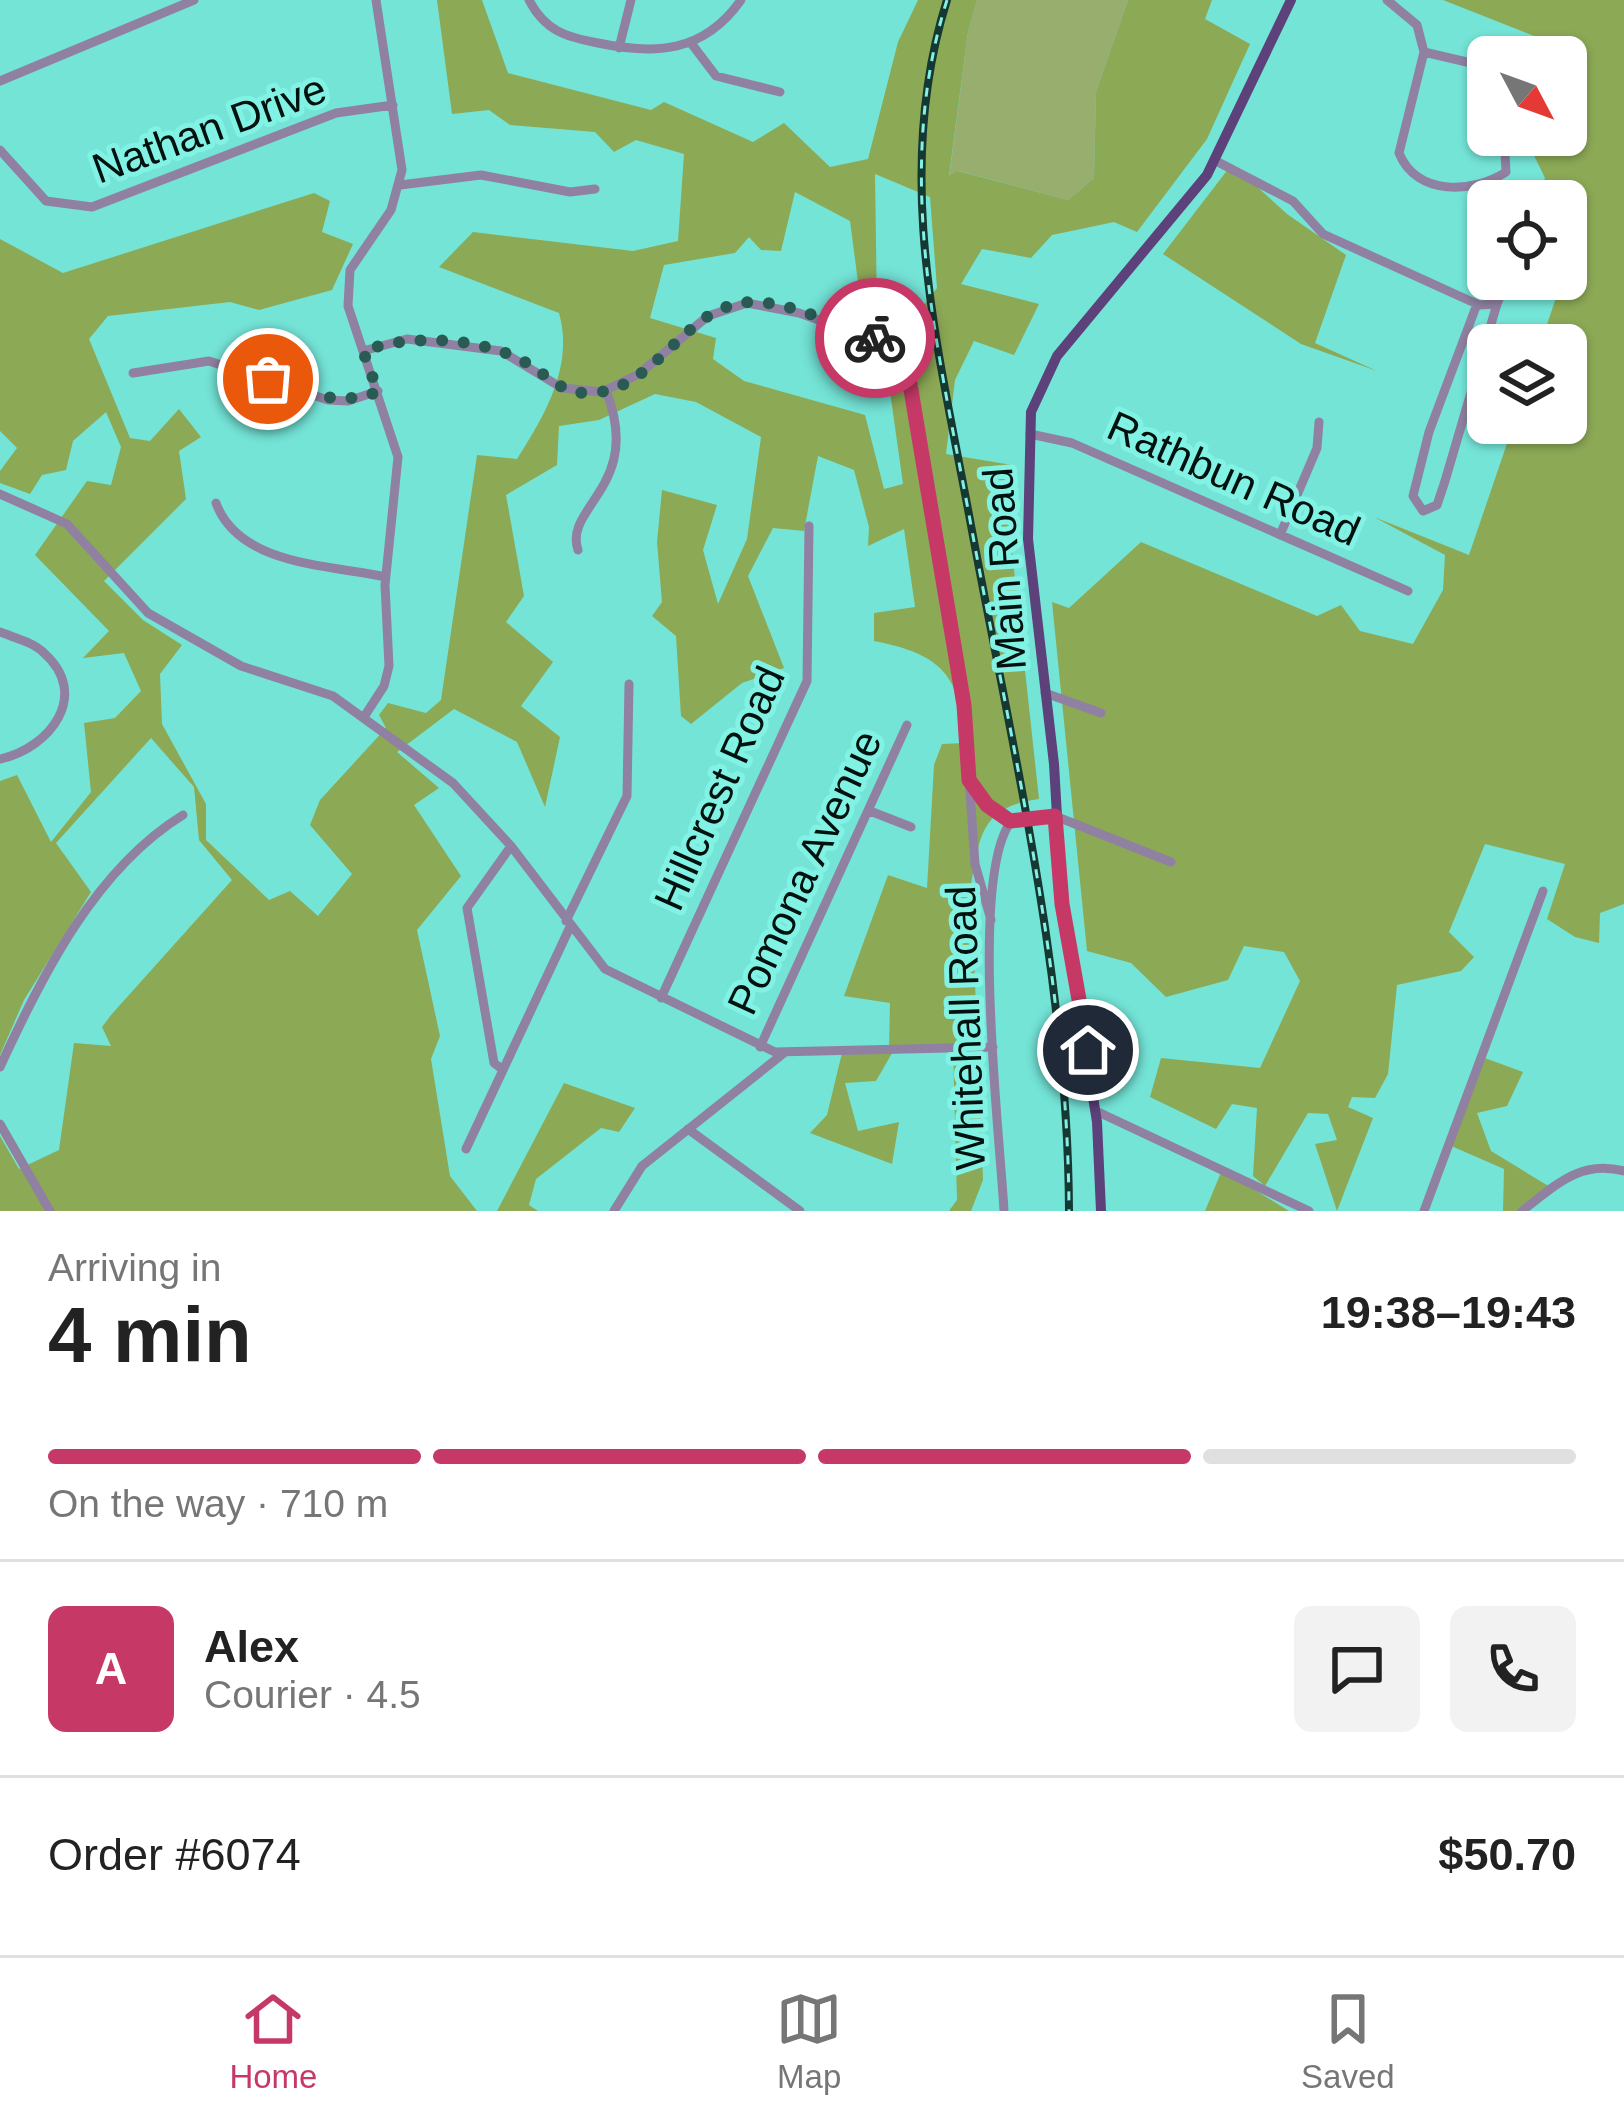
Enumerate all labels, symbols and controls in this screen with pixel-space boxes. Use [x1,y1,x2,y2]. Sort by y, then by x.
north arrow [1467,36,1587,156]
map controls [1467,36,1587,444]
street label: Nathan Drive [86,64,332,192]
button: locate [1467,180,1587,300]
courier [815,278,935,398]
icon: bike [842,305,908,371]
button: layers [1467,324,1587,444]
pin [217,328,319,430]
icon: bag [235,346,301,412]
street label: Rathbun Road [1101,402,1367,555]
street label: Main Road [974,466,1035,672]
street label: Hillcrest Road [645,659,794,917]
street label: Pomona Avenue [718,723,891,1021]
street label: Whitehall Road [937,885,994,1171]
pin [1037,999,1139,1101]
icon: home [1055,1017,1121,1083]
text: Arriving in [48,1246,221,1289]
text: 19:38–19:43 [1321,1287,1576,1338]
text: 4 min [48,1291,252,1379]
text: On the way · 710 m [48,1482,388,1525]
button: chat [1294,1606,1420,1732]
button: phone [1450,1606,1576,1732]
text: Alex [204,1621,299,1672]
text: A [95,1643,127,1694]
text: Courier · 4.5 [204,1673,421,1716]
text: Order #6074 [48,1829,301,1880]
text: $50.70 [1438,1829,1576,1880]
tab: Home [229,1986,317,2096]
tab: Map [776,1986,842,2096]
tab: Saved [1301,1986,1395,2096]

